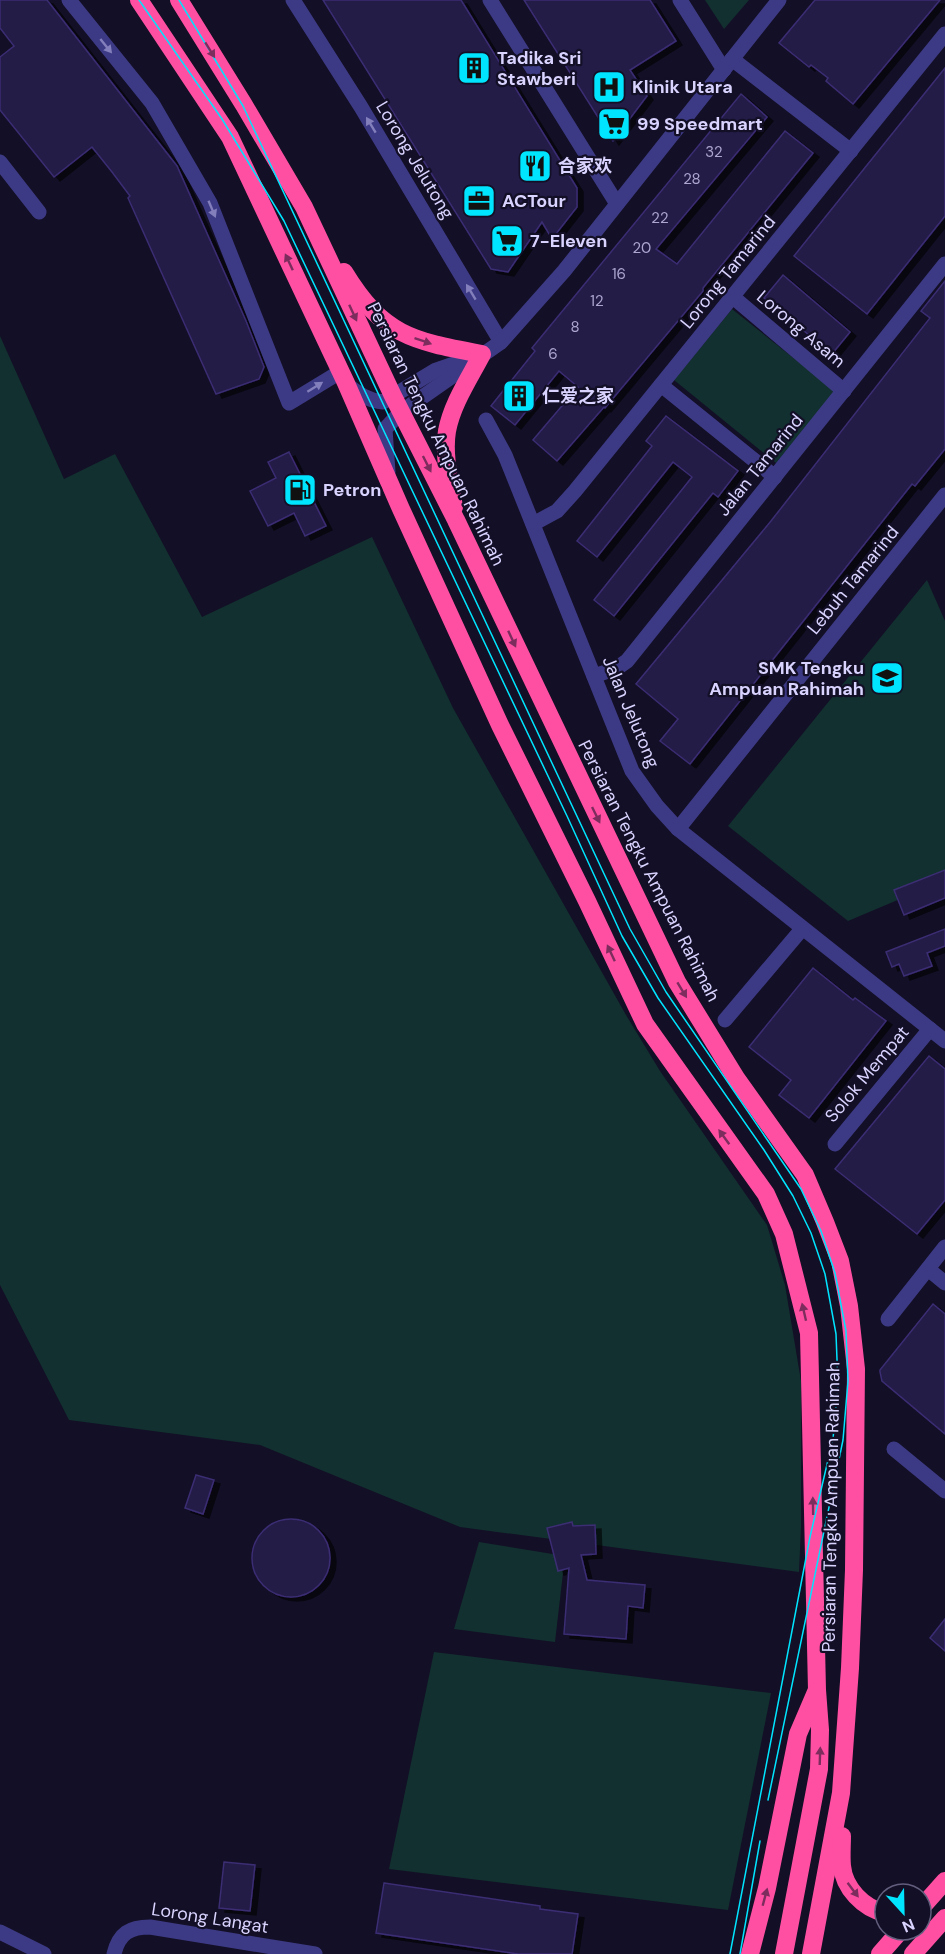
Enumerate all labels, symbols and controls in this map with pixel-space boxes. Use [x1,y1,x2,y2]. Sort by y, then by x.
one-way arrow [99,38,112,53]
one-way arrow [204,42,215,58]
place label: Tadika Sri Stawberi [497,46,581,91]
building icon: Tadika Sri Stawberi [456,50,492,86]
hospital icon: Klinik Utara [591,69,627,105]
place label: Klinik Utara [632,75,733,99]
street label: Lorong Jelutong [370,97,460,223]
supermarket icon: 99 Speedmart [596,106,632,142]
place label: 99 Speedmart [637,112,763,136]
one-way arrow [367,116,377,133]
house number: 32 [705,142,723,162]
restaurant icon: 合家欢 [517,148,553,184]
place label: 合家欢 [558,154,612,178]
house number: 28 [683,169,701,189]
office icon: ACTour [461,183,497,219]
place label: ACTour [502,189,566,213]
one-way arrow [207,200,217,218]
house number: 22 [651,208,669,228]
street label: Lorong Tamarind [675,210,781,334]
supermarket icon: 7-Eleven [489,223,525,259]
place label: 7-Eleven [530,229,607,253]
house number: 20 [633,238,651,258]
one-way arrow [284,253,293,270]
house number: 16 [612,264,626,284]
one-way arrow [466,284,477,300]
street label: Lorong Asam [752,285,850,373]
house number: 12 [590,291,604,311]
street label: Persiaran Tengku Ampuan Rahimah [362,298,510,570]
one-way arrow [349,304,358,321]
house number: 8 [570,317,580,337]
one-way arrow [414,337,432,346]
house number: 6 [548,344,558,364]
building icon: 仁爱之家 [501,378,537,414]
one-way arrow [307,382,323,393]
place label: 仁爱之家 [542,384,614,408]
street label: Jalan Tamarind [711,409,809,521]
one-way arrow [422,456,432,473]
fuel station icon: Petron [282,472,318,508]
place label: Petron [323,478,381,502]
street label: Lebuh Tamarind [802,521,904,639]
one-way arrow [507,631,516,648]
street label: Jalan Jelutong [597,652,665,772]
place label: SMK Tengku Ampuan Rahimah [709,656,864,701]
school or university icon: SMK Tengku Ampuan Rahimah [869,660,905,696]
street label: Persiaran Tengku Ampuan Rahimah [572,736,726,1006]
one-way arrow [591,807,600,824]
one-way arrow [607,945,616,962]
one-way arrow [677,982,688,998]
street label: Solok Mempat [820,1021,914,1127]
one-way arrow [718,1129,730,1145]
one-way arrow [799,1302,808,1321]
street label: Persiaran Tengku Ampuan Rahimah [816,1362,846,1652]
one-way arrow [808,1497,818,1516]
one-way arrow [815,1747,824,1766]
one-way arrow [847,1882,859,1898]
north arrow [873,1882,933,1942]
one-way arrow [760,1888,770,1907]
street label: Lorong Langat [150,1897,270,1939]
text: N [899,1914,918,1937]

